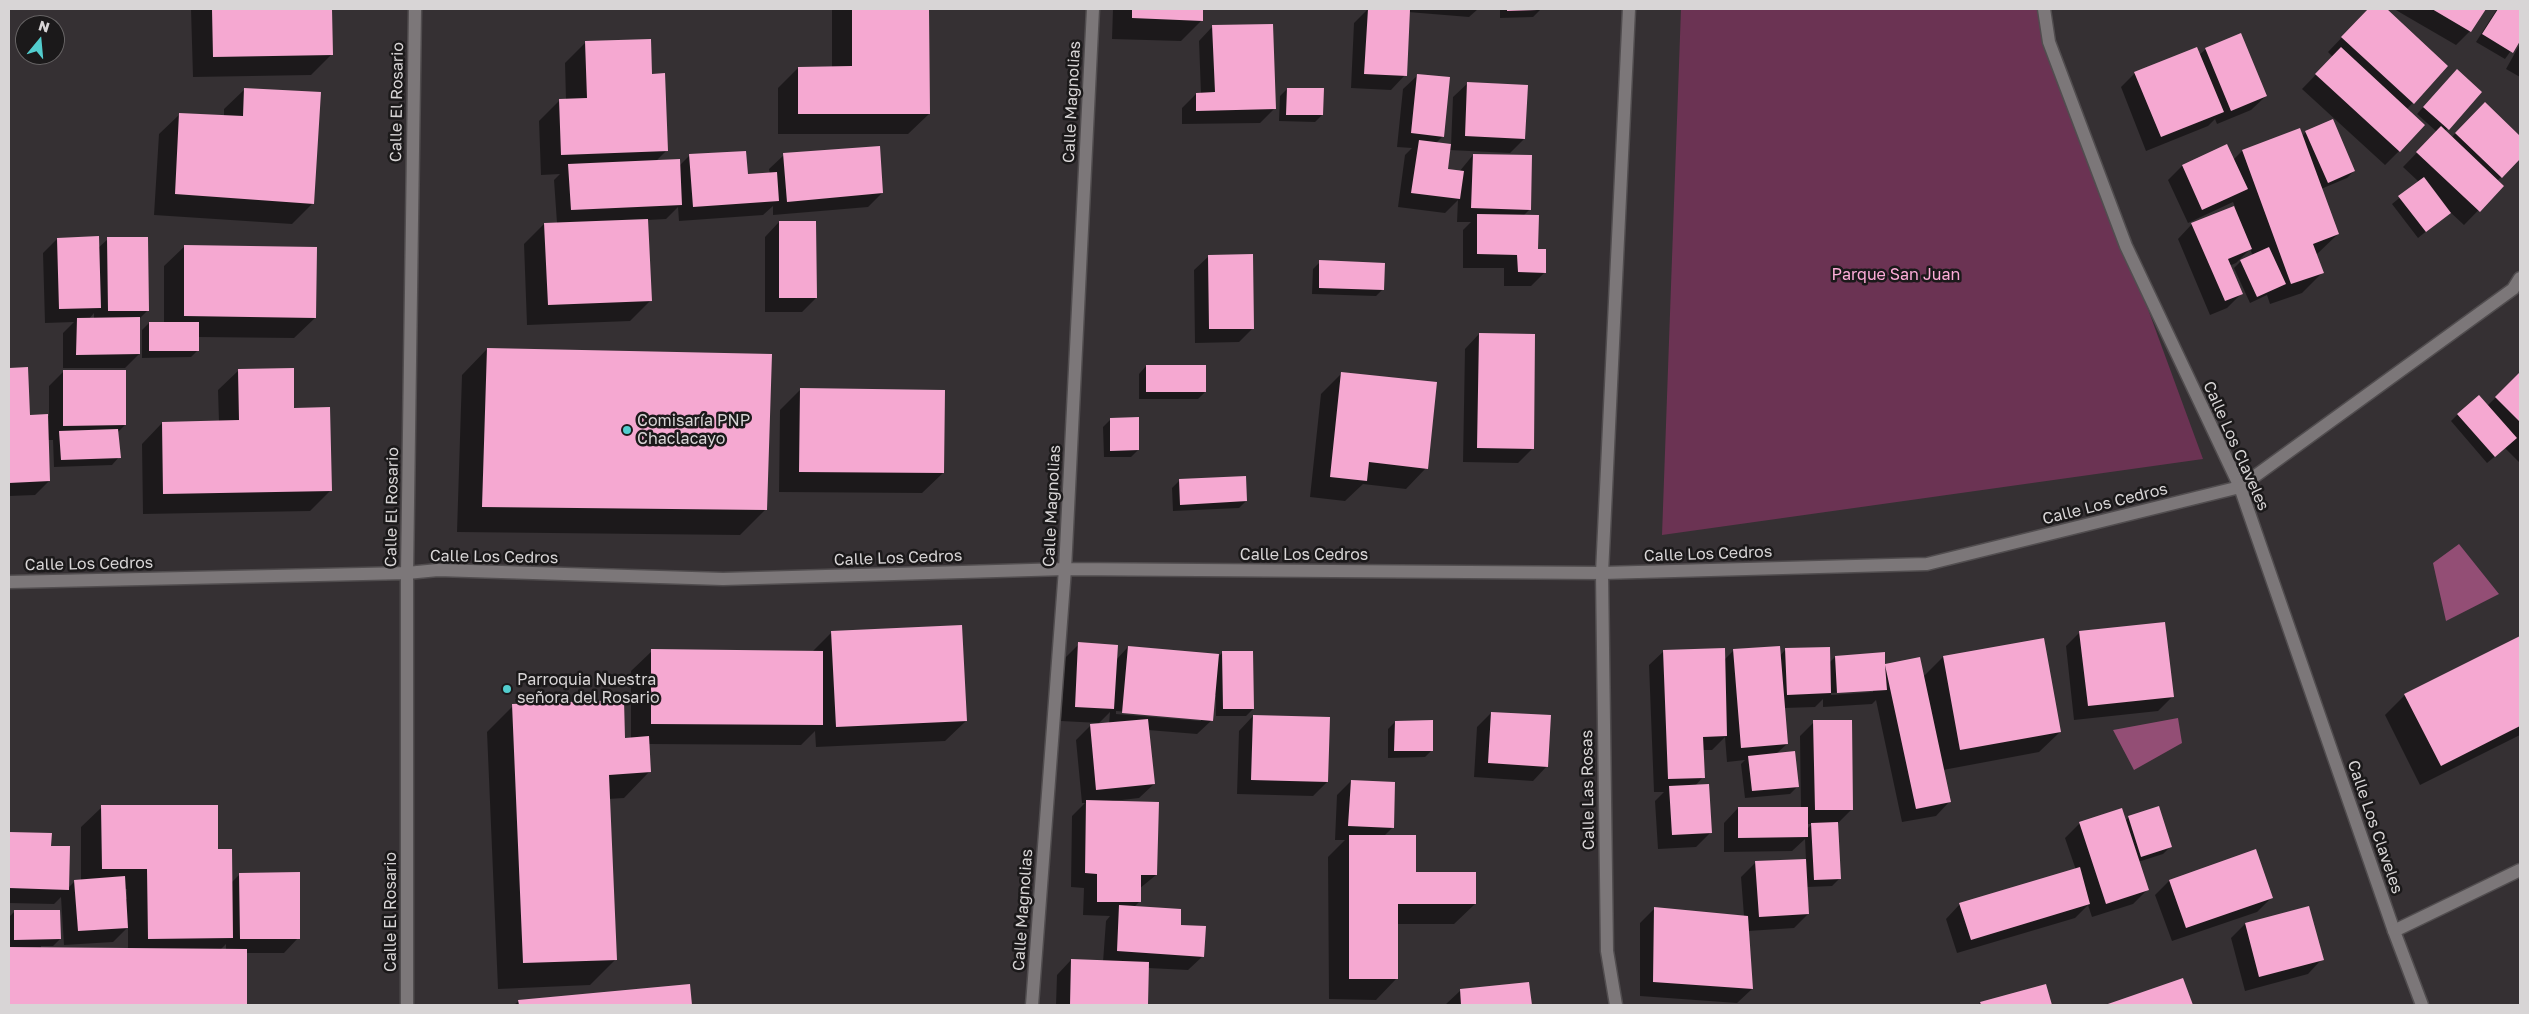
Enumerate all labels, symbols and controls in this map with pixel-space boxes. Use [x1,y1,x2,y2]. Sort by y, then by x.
north arrow [15,15,65,65]
text: N [37,16,52,36]
street label: Calle Magnolias [1059,40,1085,164]
street label: Calle El Rosario [386,42,408,162]
park label: Parque San Juan [1832,265,1960,285]
street label: Calle Los Claveles [2199,378,2273,514]
place label: Comisaría PNP Chaclacayo [637,411,750,449]
marker: Comisaría PNP Chaclacayo [621,424,633,436]
street label: Calle Magnolias [1039,444,1065,568]
street label: Calle El Rosario [381,447,403,567]
street label: Calle Los Cedros [2040,479,2170,529]
street label: Calle Los Cedros [1643,542,1773,566]
street label: Calle Los Cedros [1240,545,1368,565]
street label: Calle Los Cedros [430,546,558,568]
street label: Calle Los Cedros [833,546,963,570]
street label: Calle Los Cedros [25,553,153,575]
place label: Parroquia Nuestra señora del Rosario [517,670,660,708]
marker: Parroquia Nuestra señora del Rosario [501,683,513,695]
street label: Calle Las Rosas [1577,730,1599,850]
street label: Calle Los Claveles [2343,758,2407,896]
street label: Calle Magnolias [1009,848,1037,972]
street label: Calle El Rosario [381,852,401,972]

